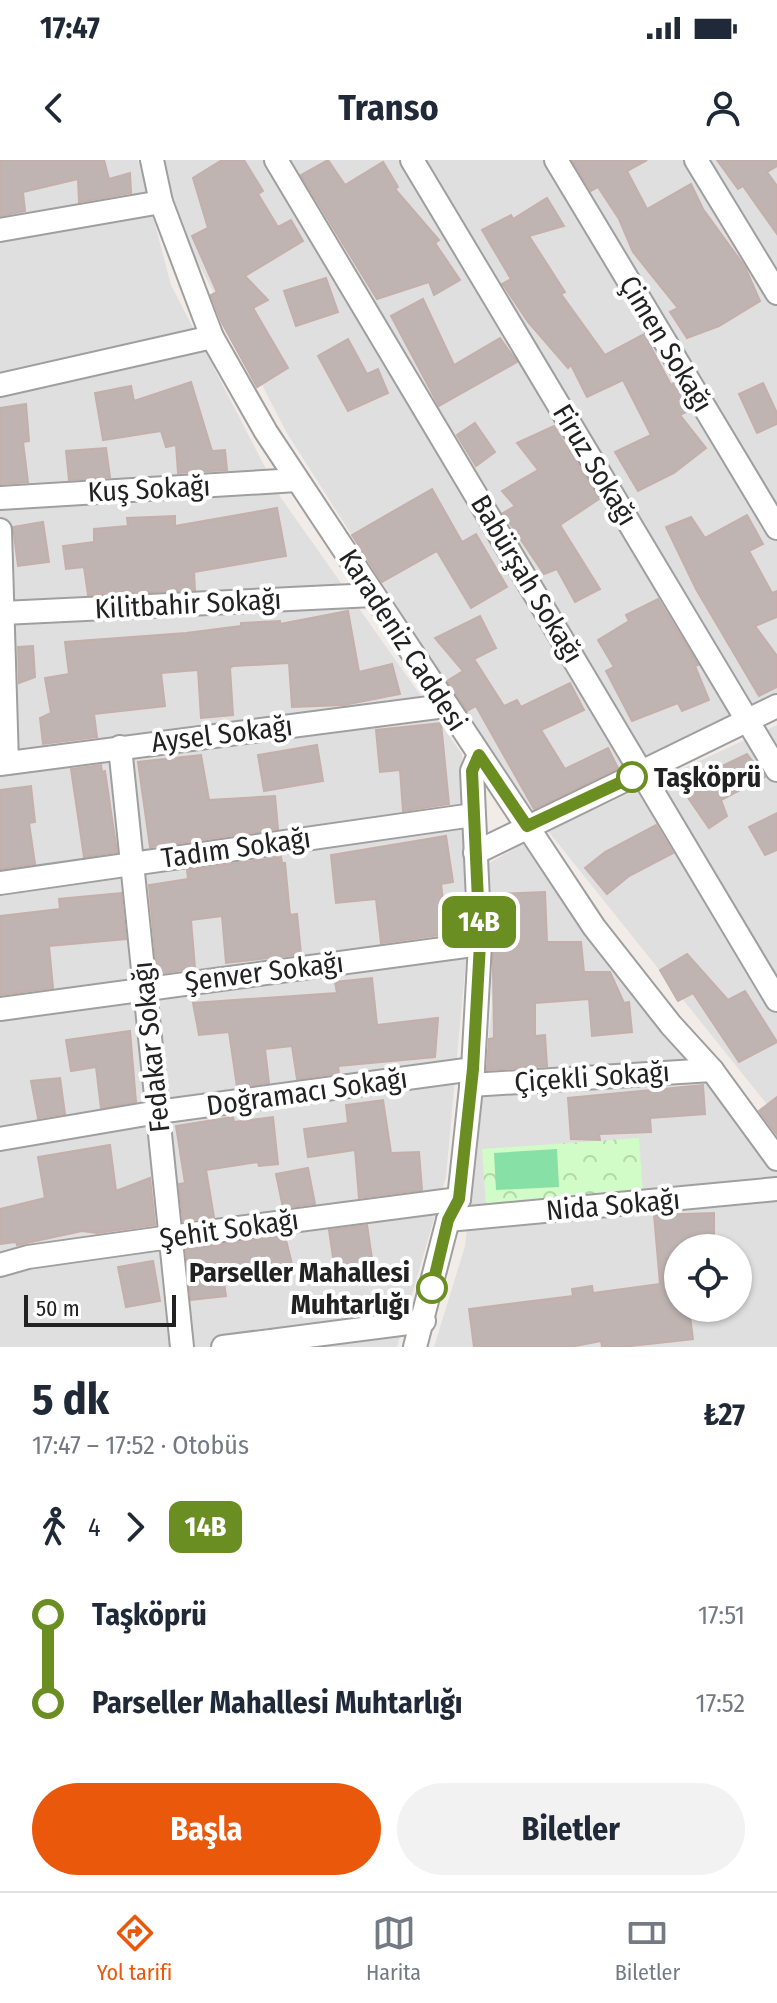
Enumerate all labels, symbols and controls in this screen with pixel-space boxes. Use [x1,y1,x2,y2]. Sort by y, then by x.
text: 17:47 [40,10,100,46]
icon: back [32,86,76,130]
text: Transo [338,86,439,130]
icon: person [701,86,745,130]
street label: Çimen Sokağı [612,270,720,418]
street label: Firuz Sokağı [546,398,644,532]
street label: Kuş Sokağı [87,469,211,509]
street label: Babürşah Sokağı [464,489,590,669]
street label: Karadeniz Caddesi [332,543,474,737]
street label: Kilitbahir Sokağı [94,583,282,625]
street label: Aysel Sokağı [150,709,294,759]
place label: Taşköprü [654,761,761,794]
marker: Taşköprü [617,762,647,792]
street label: Tadım Sokağı [159,821,313,875]
line badge: 14B [433,896,525,948]
text: 14B [458,905,500,938]
street label: Şenver Sokağı [183,946,345,998]
street label: Fedakar Sokağı [126,960,176,1134]
street label: Çiçekli Sokağı [513,1055,671,1099]
street label: Doğramacı Sokağı [204,1062,410,1122]
street label: Nida Sokağı [545,1183,681,1227]
street label: Şehit Sokağı [157,1203,301,1255]
map controls [664,1234,752,1322]
button: locate [664,1234,752,1322]
place label: Parseller Mahallesi Muhtarlığı [189,1256,410,1321]
marker: Parseller Mahallesi Muhtarlığı [417,1273,447,1303]
scale bar [24,1291,176,1327]
text: 50 m [36,1295,80,1322]
text: 5 dk [32,1373,109,1426]
text: ₺27 [703,1397,745,1433]
text: 17:47 – 17:52 · Otobüs [32,1430,249,1461]
icon: walk [32,1505,76,1549]
icon: forward [113,1505,157,1549]
text: 14B [185,1510,226,1543]
text: 4 [88,1512,101,1543]
text: Taşköprü [92,1597,207,1633]
text: 17:51 [698,1600,745,1631]
text: Parseller Mahallesi Muhtarlığı [92,1685,463,1721]
text: 17:52 [696,1688,745,1719]
button: Başla [32,1783,381,1875]
button: Biletler [397,1783,745,1875]
tab: Yol tarifi [97,1911,172,1986]
tab: Harita [366,1911,421,1986]
tab: Biletler [615,1911,680,1986]

